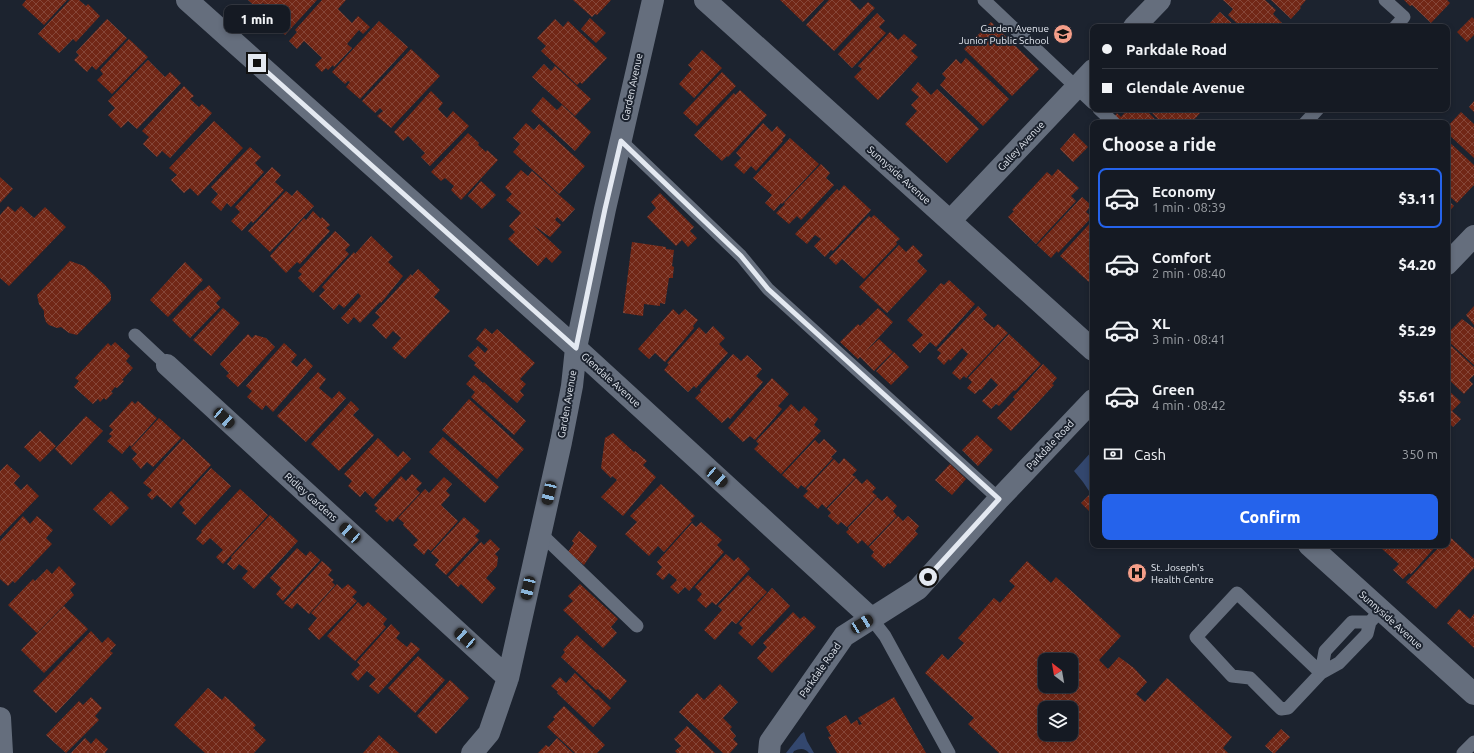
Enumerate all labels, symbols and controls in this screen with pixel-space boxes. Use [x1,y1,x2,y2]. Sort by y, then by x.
callout: 1 min [224,5,290,33]
text: 1 min [240,12,274,26]
place label: Garden Avenue Junior Public School [959,23,1049,46]
school or university icon: Garden Avenue Junior Public School [1052,23,1074,45]
text: Parkdale Road [1126,41,1227,58]
street label: Garden Avenue [619,52,645,122]
route end [248,54,266,72]
text: Glendale Avenue [1126,79,1245,96]
street label: Galley Avenue [995,119,1047,173]
text: Choose a ride [1102,134,1216,154]
street label: Sunnyside Avenue [865,144,933,206]
icon: car [1104,180,1140,216]
text: Economy [1152,183,1216,200]
text: $3.11 [1398,190,1436,207]
text: 1 min · 08:39 [1152,200,1226,214]
icon: car [1104,246,1140,282]
text: Comfort [1152,249,1211,266]
text: $4.20 [1398,256,1436,273]
text: 2 min · 08:40 [1152,266,1226,280]
icon: car [1104,312,1140,348]
text: XL [1152,315,1170,332]
text: $5.29 [1398,322,1436,339]
text: 3 min · 08:41 [1152,332,1226,346]
street label: Glendale Avenue [579,351,643,409]
street label: Garden Avenue [556,369,578,439]
icon: car [1104,378,1140,414]
text: Green [1152,381,1194,398]
text: $5.61 [1398,388,1436,405]
text: 4 min · 08:42 [1152,398,1226,412]
car [211,406,237,430]
street label: Parkdale Road [1024,418,1076,472]
icon: cash [1102,443,1124,465]
text: Cash [1134,446,1166,463]
text: 350 m [1402,447,1438,461]
car [704,465,730,489]
street label: Ridley Gardens [283,471,339,523]
car [540,480,558,506]
button: Confirm [1102,494,1438,540]
car [337,521,363,545]
hospital icon: St. Joseph's Health Centre [1126,562,1148,584]
place label: St. Joseph's Health Centre [1151,562,1214,585]
route start [919,568,937,586]
car [519,575,537,601]
street label: Sunnyside Avenue [1357,589,1425,651]
car [849,613,875,635]
car [452,626,478,650]
street label: Parkdale Road [797,640,843,699]
north arrow [1038,653,1078,693]
map controls [1038,653,1078,741]
button: layers [1038,701,1078,741]

